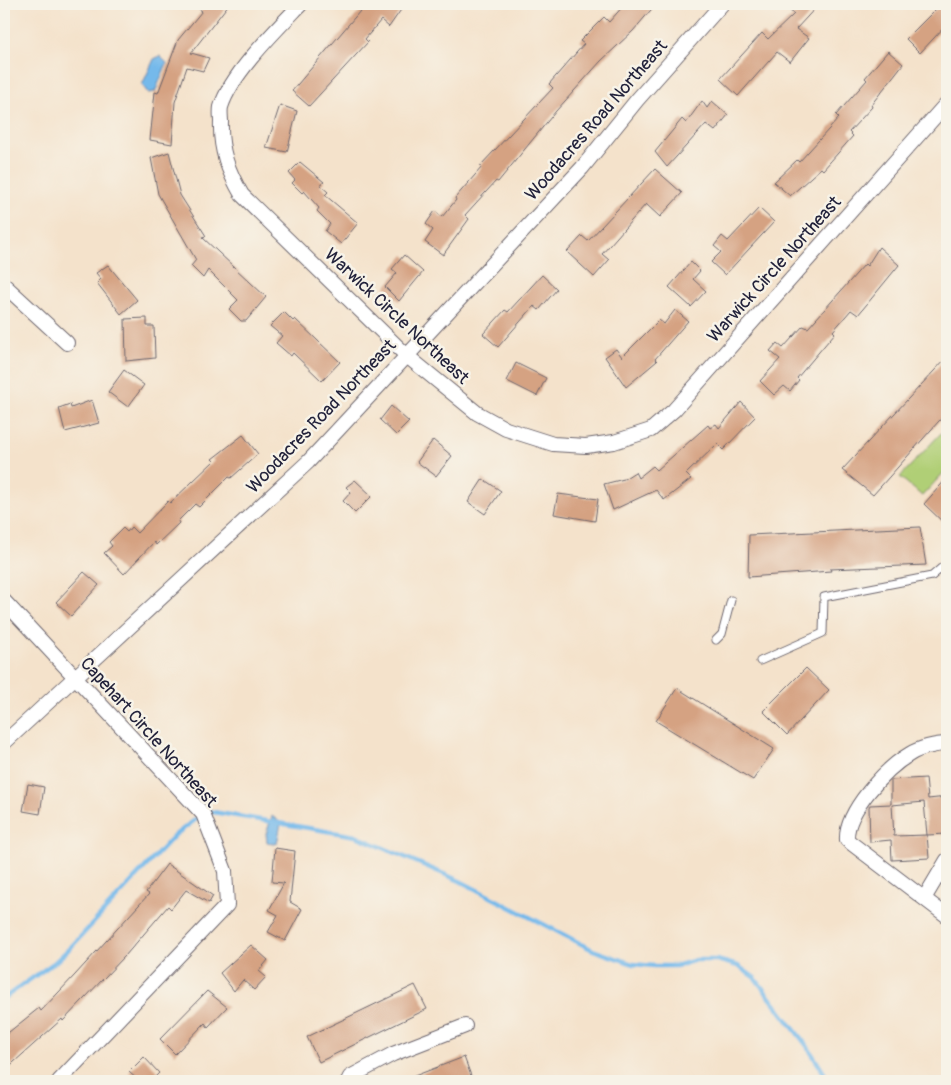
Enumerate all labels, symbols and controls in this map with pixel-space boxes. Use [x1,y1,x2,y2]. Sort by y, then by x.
street label: Woodacres Road Northeast [520,35,673,205]
street label: Warwick Circle Northeast [702,191,847,347]
street label: Warwick Circle Northeast [320,243,474,390]
street label: Woodacres Road Northeast [242,334,402,498]
street label: Capehart Circle Northeast [75,652,223,813]

